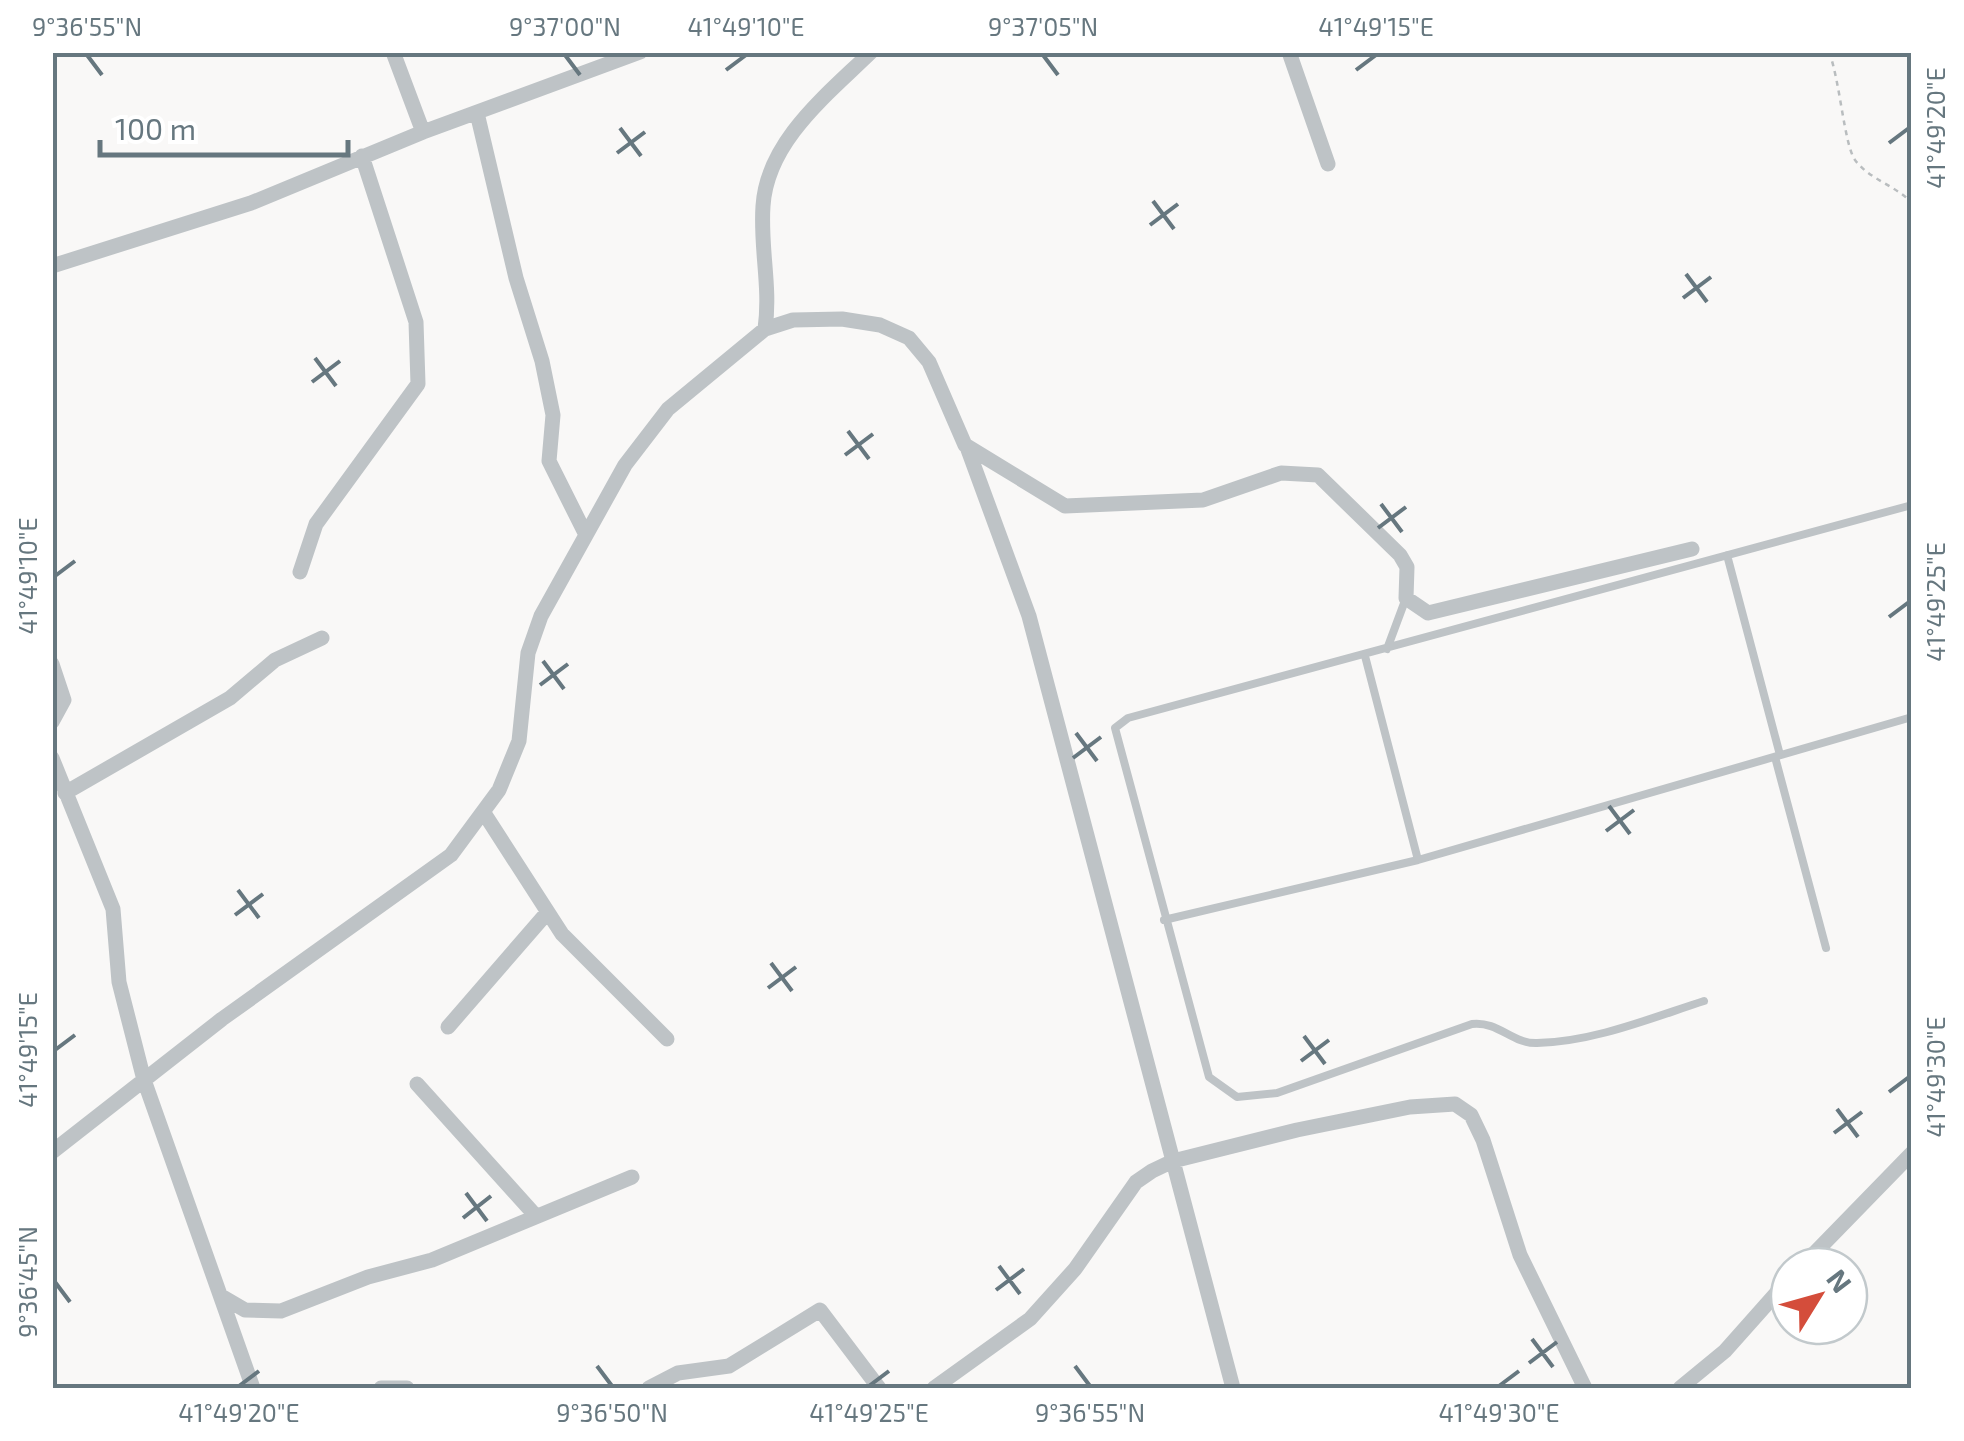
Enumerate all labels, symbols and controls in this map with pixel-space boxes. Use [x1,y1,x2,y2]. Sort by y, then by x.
text: 9°36'55"N [32,11,142,41]
text: 9°37'00"N [509,11,621,41]
text: 41°49'10"E [687,11,805,41]
text: 9°37'05"N [988,11,1098,41]
text: 41°49'15"E [1318,11,1434,41]
text: 41°49'20"E [1920,67,1950,189]
scale bar [100,95,348,157]
text: 100 m [115,110,196,146]
text: 41°49'10"E [12,517,42,635]
text: 41°49'25"E [1920,542,1950,662]
text: 41°49'15"E [12,992,42,1108]
text: 41°49'30"E [1920,1016,1950,1138]
text: 9°36'45"N [12,1226,42,1338]
north arrow [1769,1246,1869,1346]
text: N [1820,1262,1859,1299]
text: 41°49'20"E [178,1397,300,1427]
text: 9°36'50"N [556,1397,668,1427]
text: 41°49'25"E [809,1397,929,1427]
text: 9°36'55"N [1035,1397,1145,1427]
text: 41°49'30"E [1438,1397,1560,1427]

